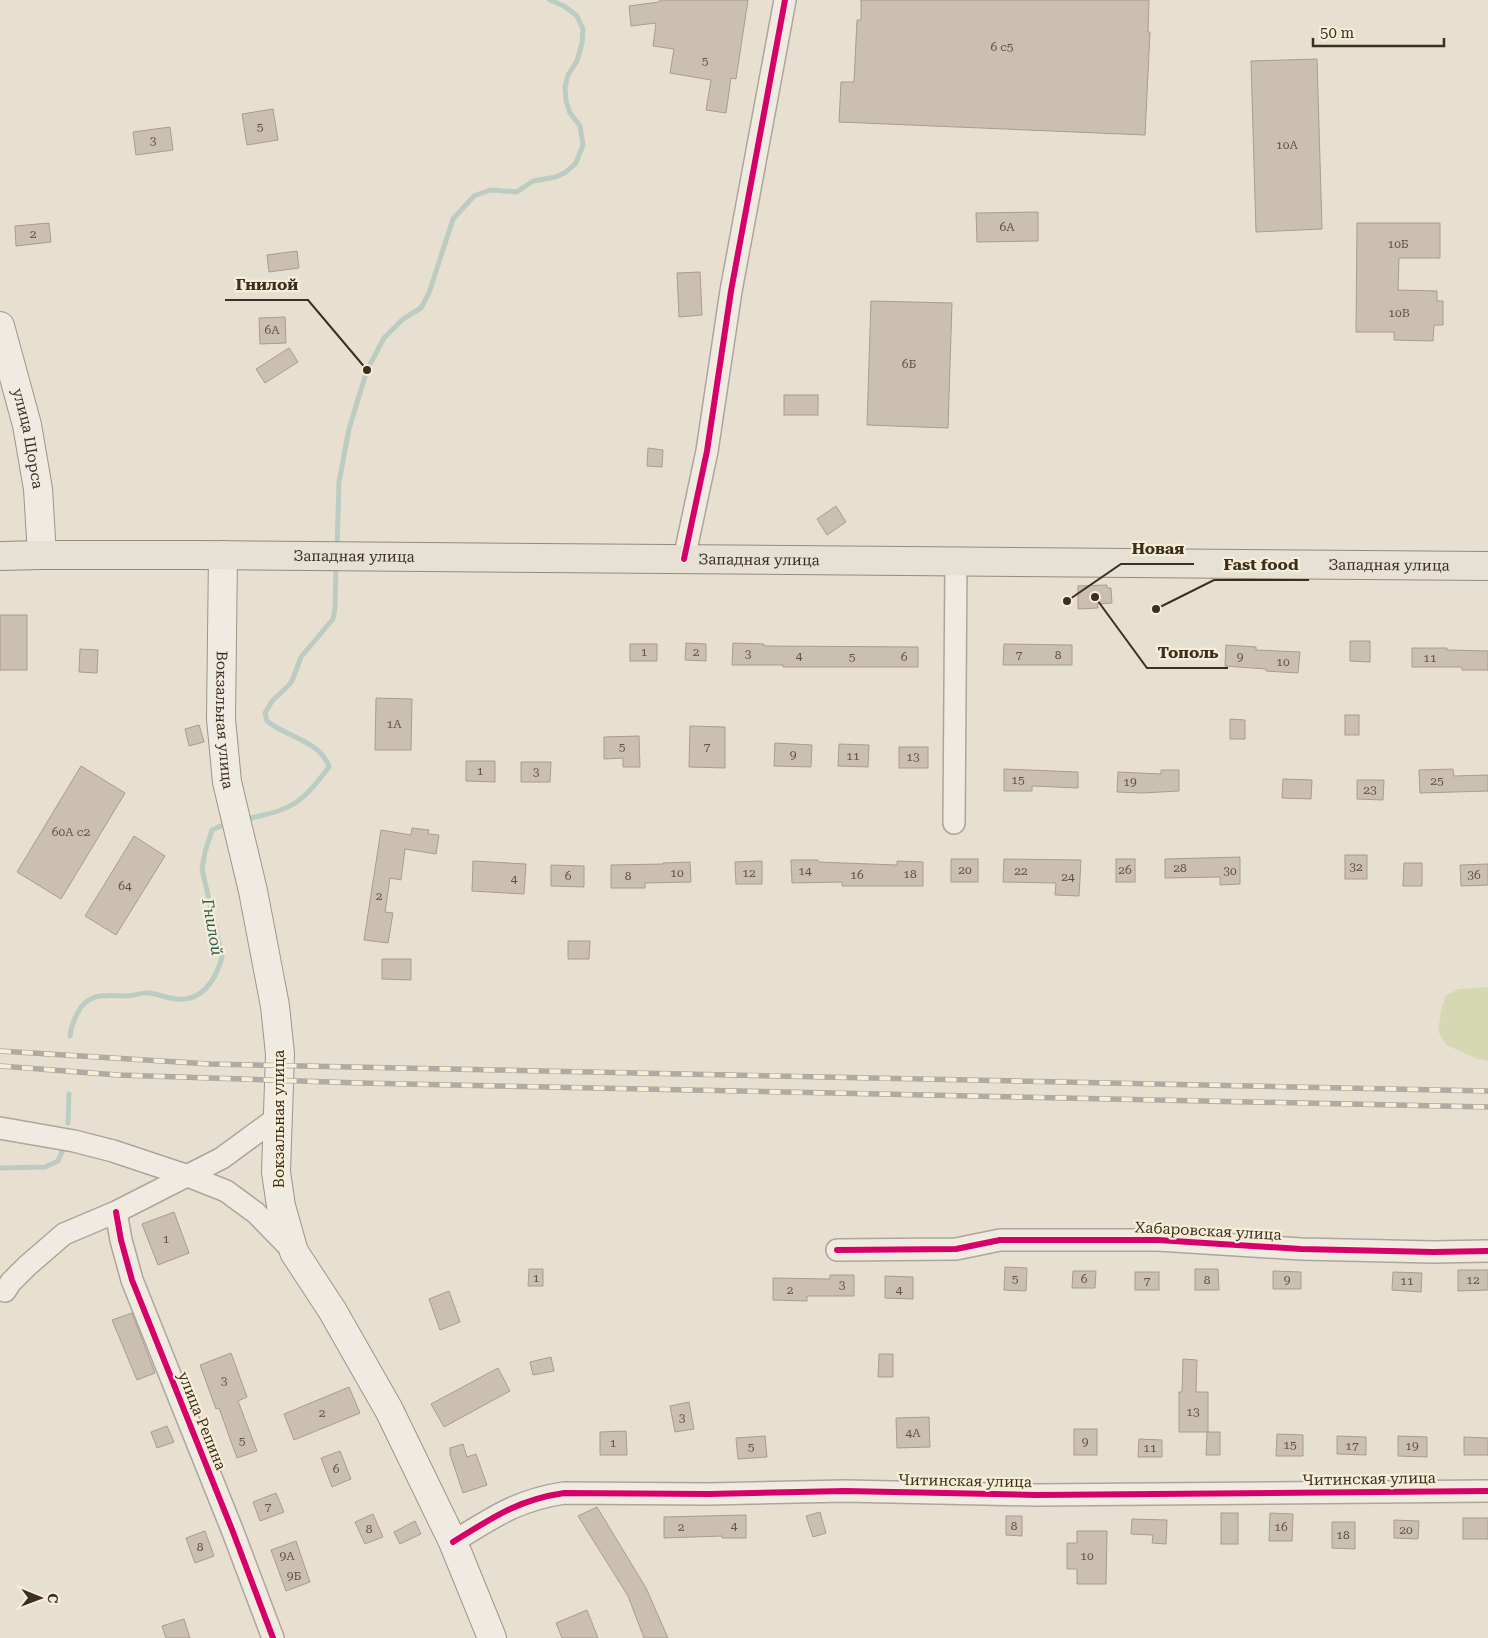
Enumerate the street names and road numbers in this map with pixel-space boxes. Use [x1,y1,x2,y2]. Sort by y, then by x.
street label: улица Щорса [8,386,47,490]
street label: Западная улица [293,547,415,566]
street label: Западная улица [698,550,820,569]
street label: Западная улица [1328,556,1450,575]
street label: Вокзальная улица [212,651,237,791]
street label: Вокзальная улица [270,1050,288,1188]
street label: Хабаровская улица [1134,1218,1282,1244]
street label: улица Репина [174,1369,230,1473]
street label: Читинская улица [1302,1469,1436,1489]
street label: Читинская улица [898,1471,1032,1491]

